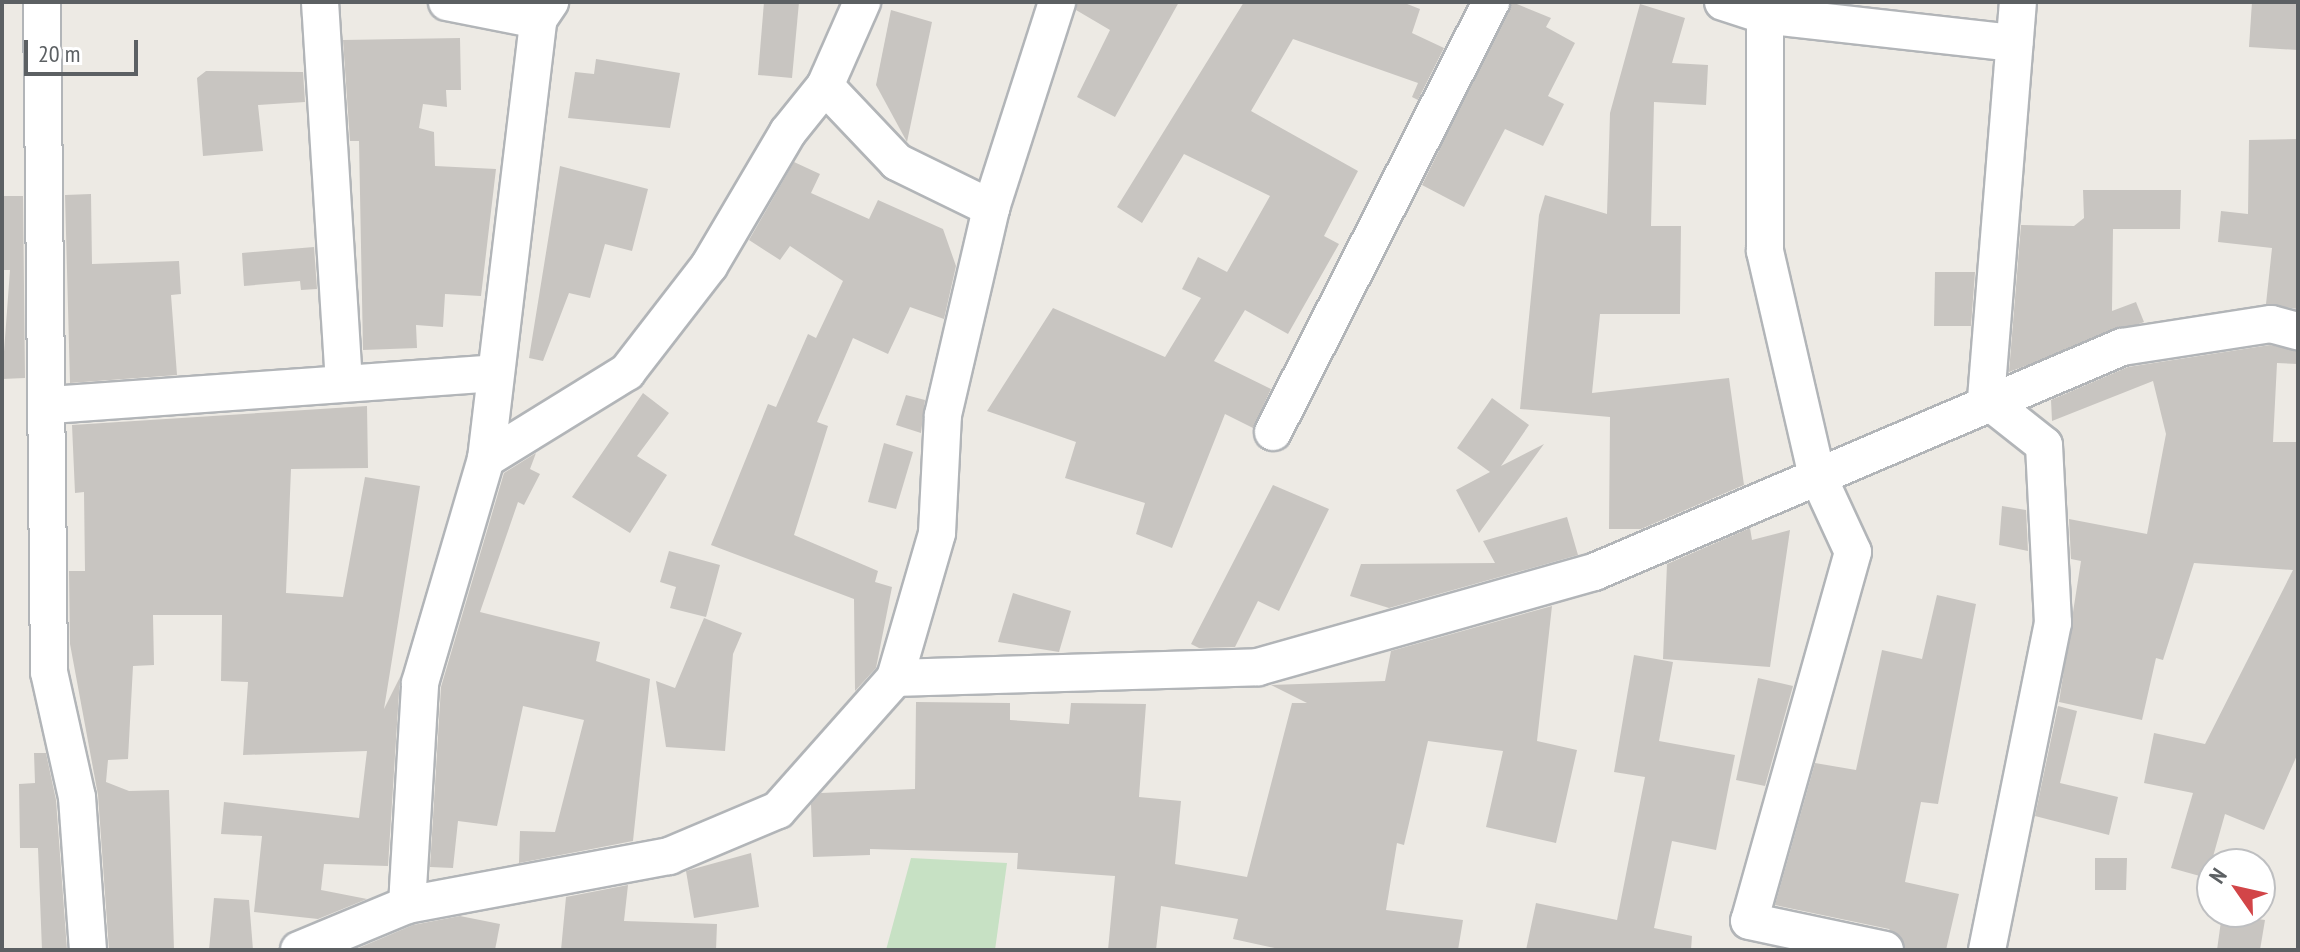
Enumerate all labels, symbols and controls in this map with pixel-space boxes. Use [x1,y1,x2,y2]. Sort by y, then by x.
scale bar [28,24,142,74]
text: 20 m [38,38,80,69]
north arrow [2196,848,2276,928]
text: N [2203,863,2233,888]

